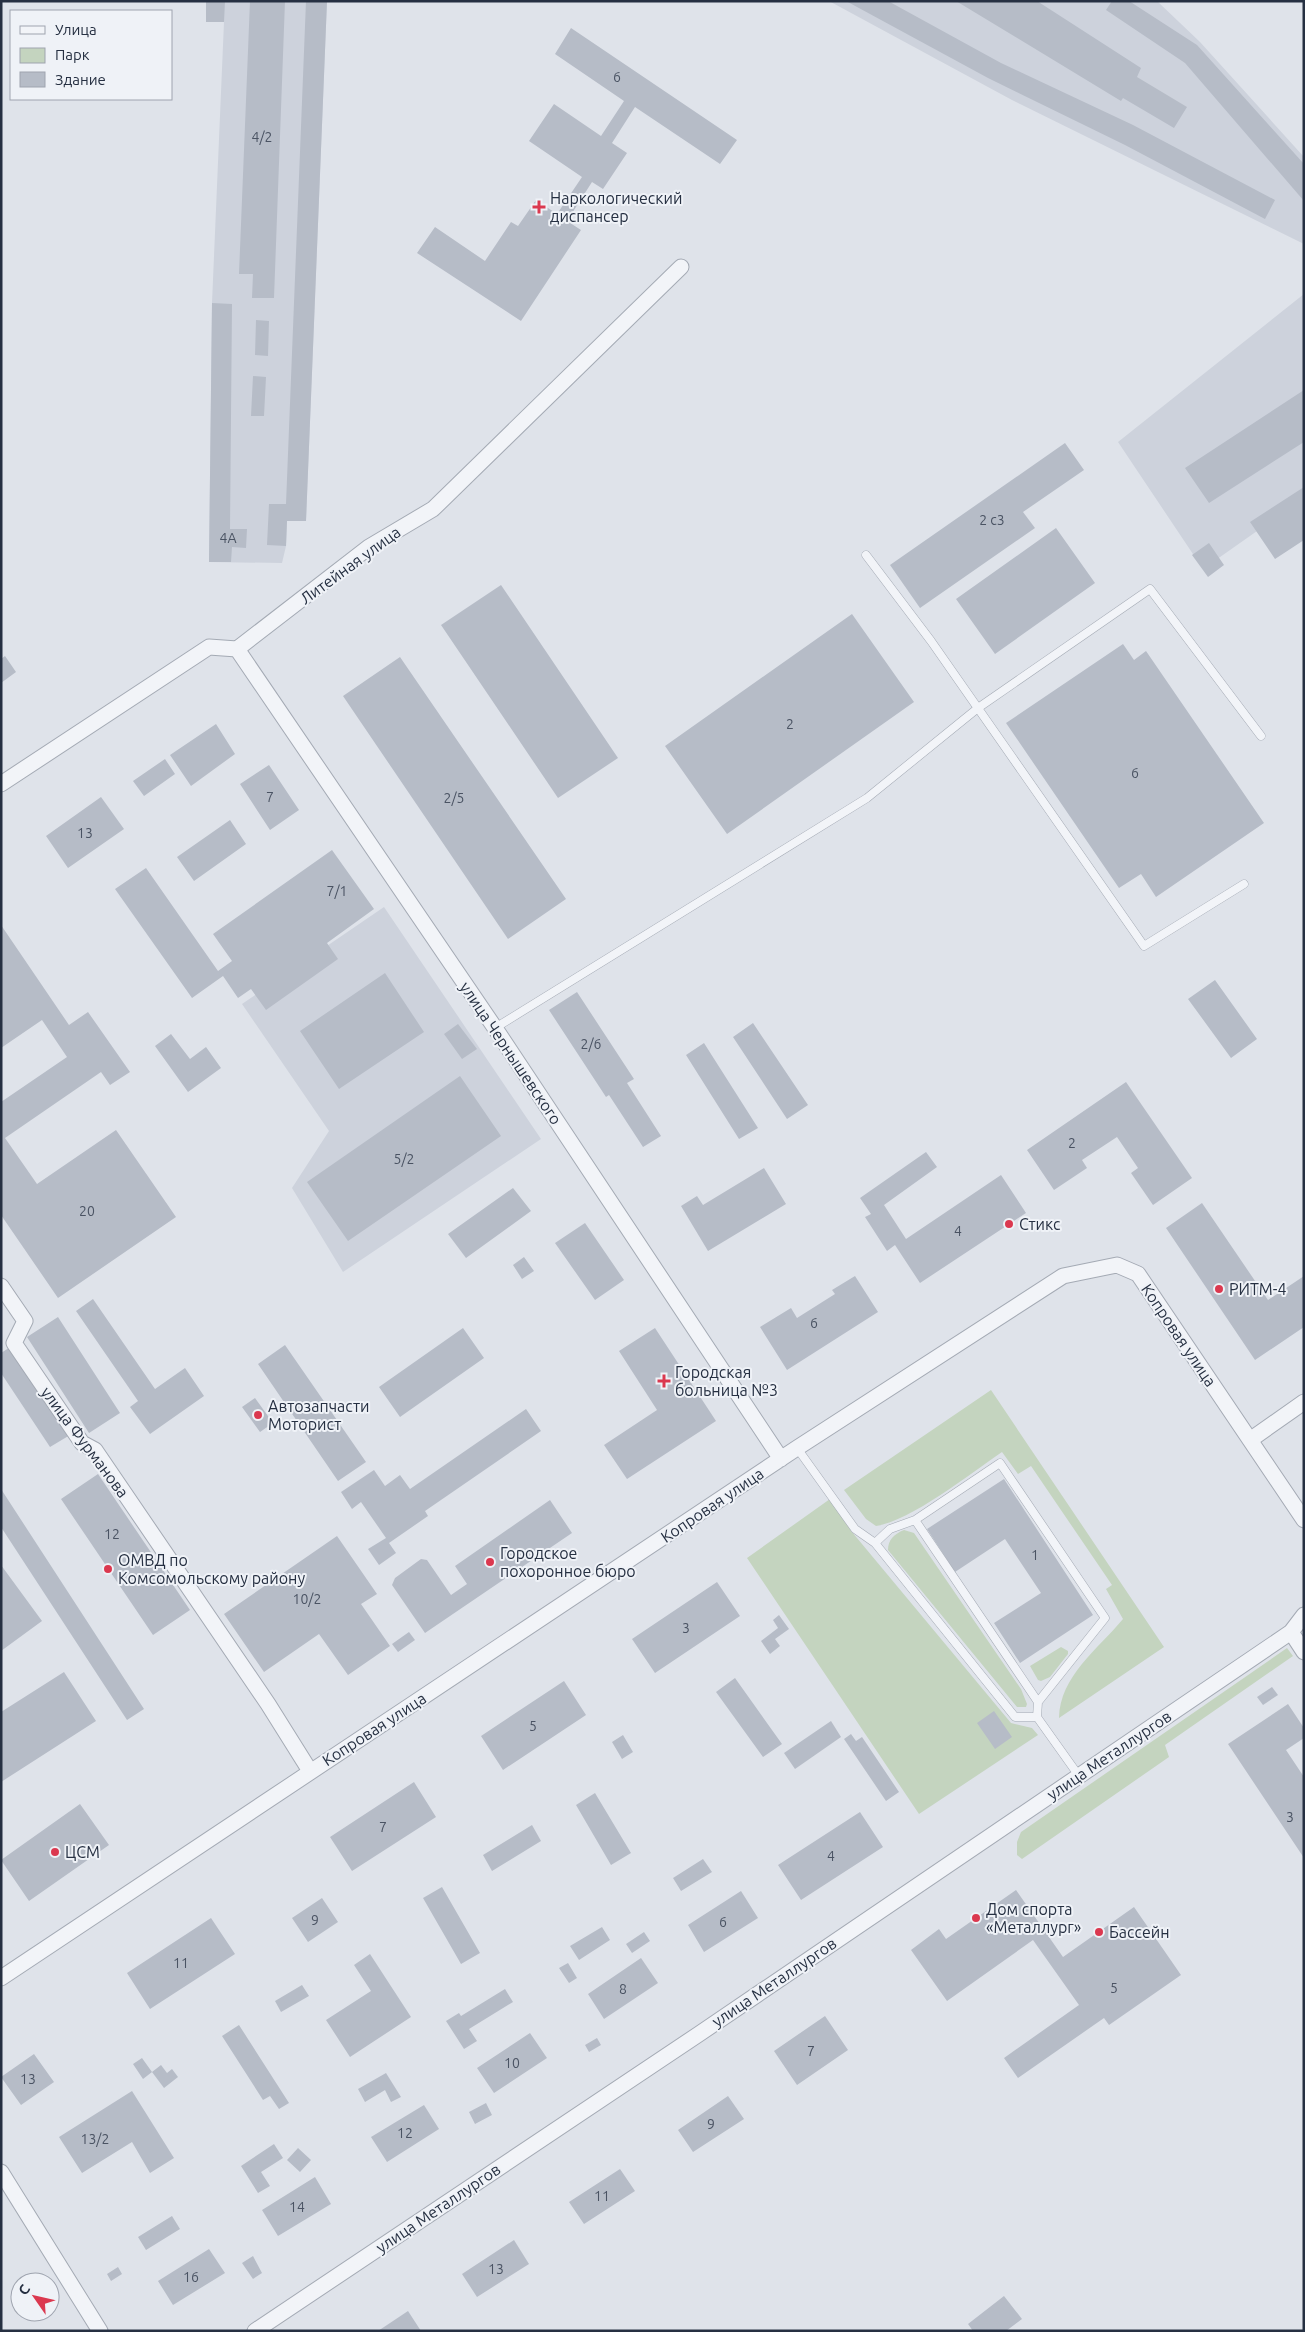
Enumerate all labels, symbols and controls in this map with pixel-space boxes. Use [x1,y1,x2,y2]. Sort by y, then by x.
legend [10,10,172,100]
text: Улица [55,21,97,38]
text: Парк [55,46,90,63]
house number: 6 [613,69,621,85]
text: Здание [55,71,106,88]
house number: 4/2 [252,129,272,145]
place label: Наркологический диспансер [550,189,683,225]
marker: Наркологический диспансер [532,200,546,214]
house number: 2 с3 [979,512,1005,528]
street label: Литейная улица [296,523,404,607]
house number: 4А [220,530,237,546]
house number: 2 [786,716,794,732]
house number: 6 [1131,765,1139,781]
house number: 7 [266,789,274,805]
house number: 2/5 [444,790,464,806]
house number: 13 [77,825,93,841]
house number: 7/1 [327,883,347,899]
street label: улица Чернышевского [457,978,565,1128]
house number: 2/6 [581,1036,602,1052]
house number: 2 [1068,1135,1076,1151]
house number: 5/2 [394,1151,414,1167]
house number: 20 [79,1203,95,1219]
place label: Стикс [1019,1215,1061,1233]
marker: Стикс [1003,1218,1015,1230]
house number: 4 [954,1223,962,1239]
street label: Копровая улица [1138,1280,1220,1390]
place label: РИТМ-4 [1229,1280,1286,1298]
marker: РИТМ-4 [1213,1283,1225,1295]
house number: 6 [810,1315,818,1331]
place label: Городская больница №3 [675,1363,778,1399]
marker: Городская больница №3 [657,1374,671,1388]
street label: улица Фурманова [38,1383,132,1501]
place label: Автозапчасти Моторист [268,1397,369,1433]
marker: Автозапчасти Моторист [252,1409,264,1421]
street label: Копровая улица [657,1464,767,1546]
house number: 12 [104,1526,120,1542]
place label: Городское похоронное бюро [500,1544,636,1580]
house number: 1 [1031,1547,1039,1563]
place label: ОМВД по Комсомольскому району [118,1551,305,1587]
marker: Городское похоронное бюро [484,1556,496,1568]
marker: ОМВД по Комсомольскому району [102,1563,114,1575]
house number: 10/2 [293,1591,321,1607]
house number: 3 [682,1620,690,1636]
street label: Копровая улица [319,1689,429,1769]
street label: улица Металлургов [1043,1707,1175,1803]
house number: 5 [529,1718,537,1734]
house number: 3 [1286,1809,1294,1825]
house number: 7 [379,1819,387,1835]
place label: ЦСМ [65,1843,100,1861]
marker: ЦСМ [49,1846,61,1858]
house number: 4 [827,1848,835,1864]
place label: Дом спорта «Металлург» [986,1900,1081,1936]
house number: 9 [311,1912,319,1928]
marker: Дом спорта «Металлург» [970,1912,982,1924]
house number: 6 [719,1914,727,1930]
place label: Бассейн [1109,1923,1170,1941]
marker: Бассейн [1093,1926,1105,1938]
street label: улица Металлургов [708,1934,840,2030]
house number: 11 [173,1955,189,1971]
house number: 5 [1110,1980,1118,1996]
house number: 8 [619,1981,627,1997]
house number: 7 [807,2043,815,2059]
house number: 10 [504,2055,520,2071]
house number: 13 [20,2071,36,2087]
house number: 9 [707,2116,715,2132]
house number: 12 [397,2125,413,2141]
house number: 13/2 [81,2131,109,2147]
street label: улица Металлургов [372,2160,504,2256]
house number: 11 [594,2188,610,2204]
house number: 14 [289,2199,305,2215]
house number: 13 [488,2261,504,2277]
house number: 16 [183,2269,199,2285]
north arrow [10,2272,60,2322]
text: С [15,2282,33,2298]

